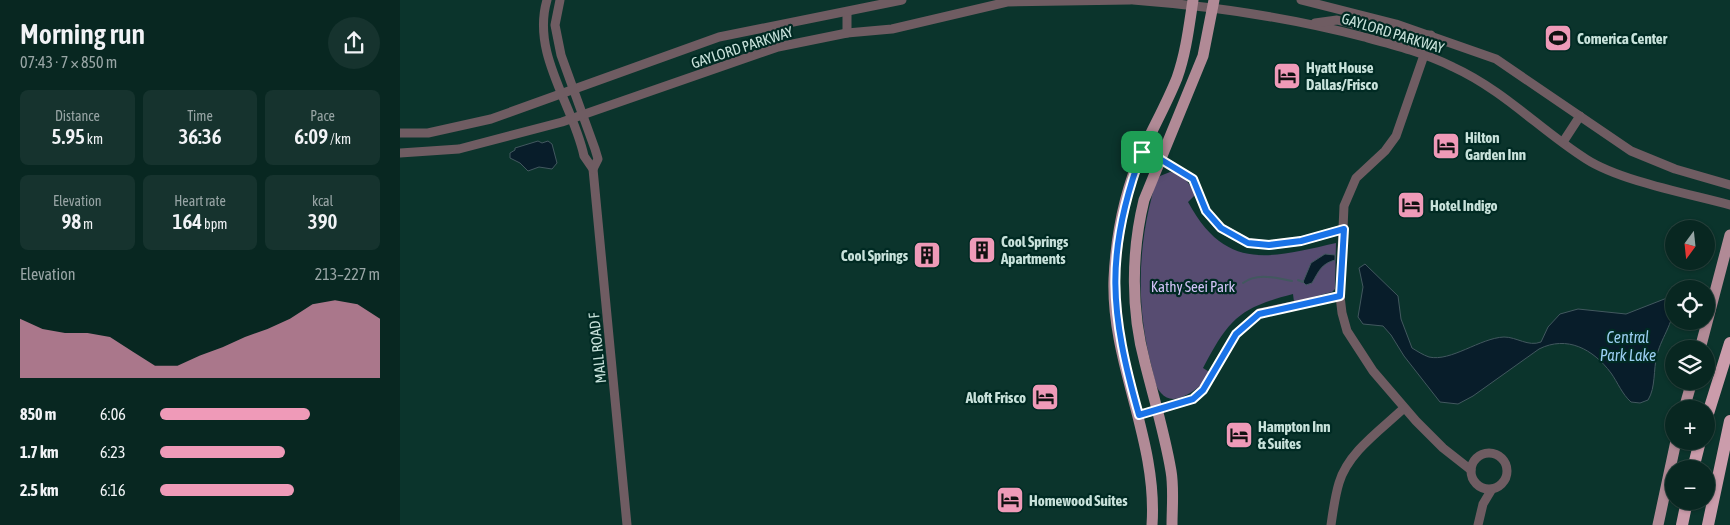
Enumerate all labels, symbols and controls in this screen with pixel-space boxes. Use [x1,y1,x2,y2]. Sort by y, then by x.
street label: GAYLORD PARKWAY [1340,9,1447,57]
button: share [328,17,380,69]
text: Morning run [20,18,145,50]
street label: GAYLORD PARKWAY [689,22,795,72]
sports icon: Comerica Center [1543,23,1573,53]
place label: Comerica Center [1577,30,1668,47]
text: 07:43 · 7 × 850 m [20,53,117,71]
place label: Hyatt House Dallas/Frisco [1306,59,1378,93]
hotel icon: Hyatt House Dallas/Frisco [1272,61,1302,91]
text: Distance [55,108,100,124]
text: Time [187,108,213,124]
text: Pace [310,108,335,124]
text: 5.95 [52,124,85,148]
text: 36:36 [178,124,222,148]
text: 6:09 [294,124,328,148]
place label: Hilton Garden Inn [1465,129,1526,163]
text: km [85,131,103,147]
text: /km [328,131,351,147]
pin [1121,131,1163,173]
hotel icon: Hilton Garden Inn [1431,131,1461,161]
icon: arrive [1128,138,1156,166]
hotel icon: Hotel Indigo [1396,190,1426,220]
text: Elevation [53,193,102,209]
text: Heart rate [174,193,226,209]
text: kcal [312,193,333,209]
place label: Hotel Indigo [1430,197,1498,214]
text: 98 [61,209,81,233]
text: 164 [173,209,202,233]
text: 390 [308,209,337,233]
text: m [81,216,93,232]
text: bpm [202,216,227,232]
north arrow [1665,220,1715,270]
map controls [1665,220,1715,510]
place label: Cool Springs Apartments [1000,233,1069,267]
building icon: Cool Springs Apartments [967,235,997,265]
building icon: Cool Springs [912,240,942,270]
place label: Cool Springs [841,247,909,264]
text: Elevation [20,265,75,283]
text: 213–227 m [315,265,380,283]
park label: Kathy Seei Park [1151,278,1236,295]
button: locate [1665,280,1715,330]
street label: MALL ROAD F [585,312,609,384]
water label: Central Park Lake [1600,328,1656,364]
button: layers [1665,340,1715,390]
hotel icon: Aloft Frisco [1030,382,1060,412]
place label: Aloft Frisco [965,389,1026,406]
button: + [1665,400,1715,450]
text: 850 m [20,405,56,423]
text: 6:06 [100,405,126,423]
place label: Hampton Inn & Suites [1258,418,1331,452]
hotel icon: Hampton Inn & Suites [1224,420,1254,450]
text: 1.7 km [20,443,59,461]
text: 6:23 [100,443,125,461]
button: − [1665,460,1715,510]
text: 2.5 km [20,481,59,499]
text: 6:16 [100,481,125,499]
hotel icon: Homewood Suites [995,485,1025,515]
place label: Homewood Suites [1029,492,1128,509]

